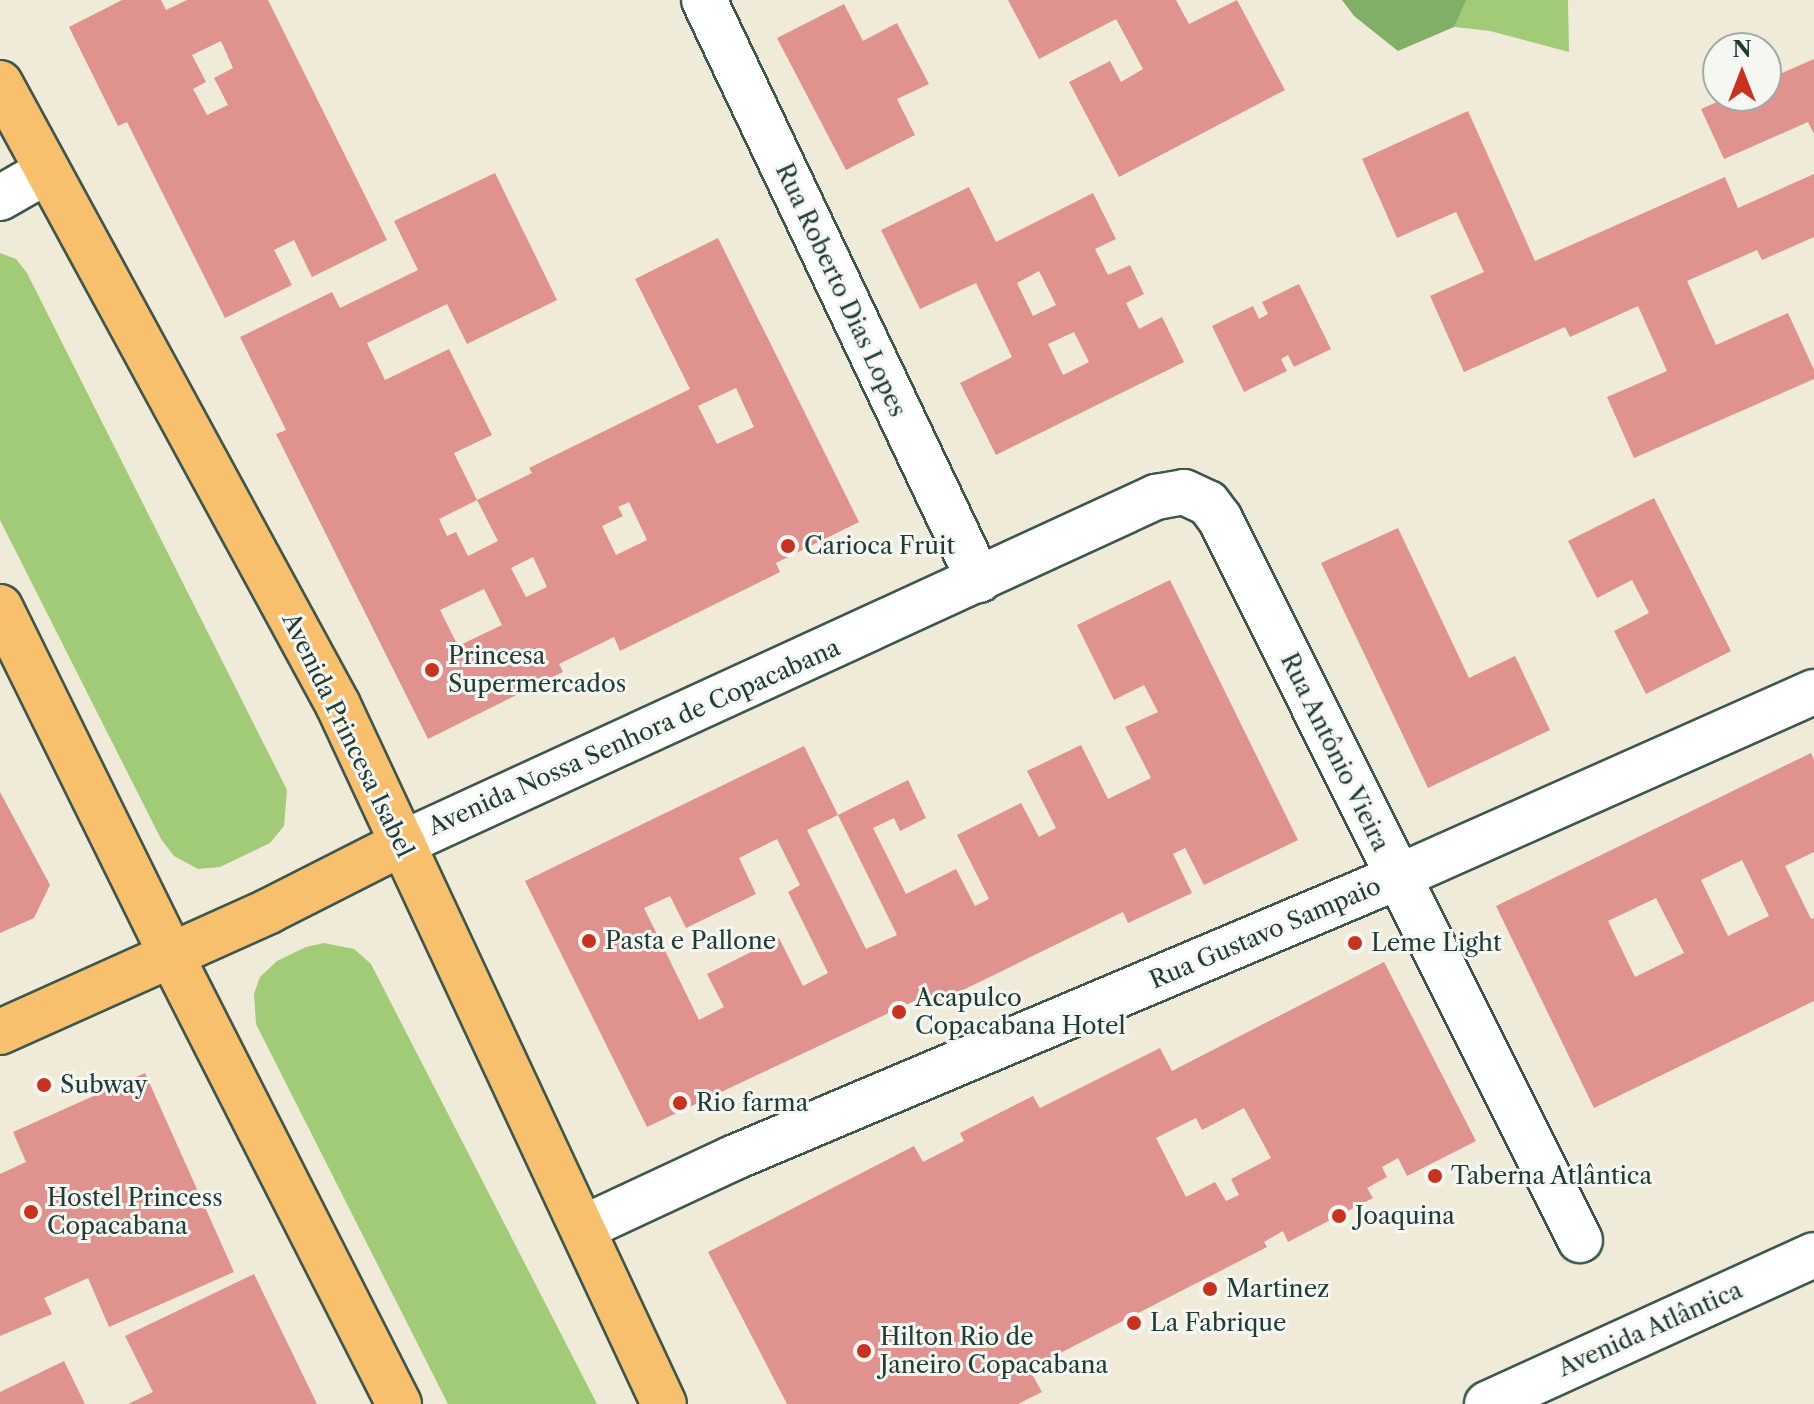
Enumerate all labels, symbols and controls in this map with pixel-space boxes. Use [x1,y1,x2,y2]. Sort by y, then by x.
north arrow [1702,32,1782,112]
text: N [1732,36,1752,63]
street label: Rua Roberto Dias Lopes [770,159,912,421]
place label: Carioca Fruit [804,532,955,560]
marker: Carioca Fruit [779,537,797,555]
street label: Avenida Princesa Isabel [276,608,420,862]
street label: Avenida Nossa Senhora de Copacabana [423,633,845,841]
place label: Princesa Supermercados [448,642,626,698]
street label: Rua Antônio Vieira [1274,647,1396,857]
marker: Princesa Supermercados [423,661,441,679]
street label: Rua Gustavo Sampaio [1145,871,1385,995]
place label: Pasta e Pallone [605,927,776,955]
place label: Leme Light [1371,929,1502,957]
marker: Pasta e Pallone [580,932,598,950]
marker: Leme Light [1346,934,1364,952]
place label: Acapulco Copacabana Hotel [915,984,1126,1040]
marker: Acapulco Copacabana Hotel [890,1003,908,1021]
place label: Subway [60,1071,148,1099]
marker: Subway [35,1076,53,1094]
place label: Rio farma [696,1089,808,1117]
marker: Rio farma [671,1094,689,1112]
place label: Taberna Atlântica [1451,1162,1653,1190]
marker: Taberna Atlântica [1426,1167,1444,1185]
place label: Hostel Princess Copacabana [47,1184,223,1240]
place label: Joaquina [1355,1202,1455,1230]
marker: Hostel Princess Copacabana [22,1203,40,1221]
marker: Joaquina [1330,1207,1348,1225]
place label: Martinez [1226,1275,1329,1303]
street label: Avenida Atlântica [1553,1275,1747,1383]
marker: Martinez [1201,1280,1219,1298]
place label: La Fabrique [1150,1309,1287,1337]
marker: La Fabrique [1125,1314,1143,1332]
place label: Hilton Rio de Janeiro Copacabana [880,1323,1108,1379]
marker: Hilton Rio de Janeiro Copacabana [855,1342,873,1360]

